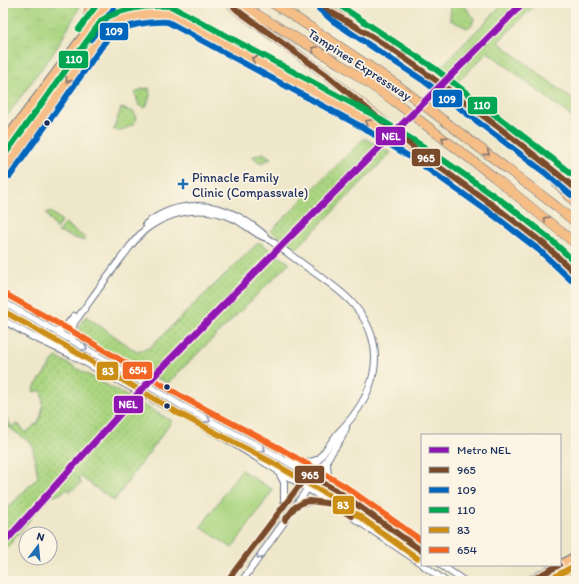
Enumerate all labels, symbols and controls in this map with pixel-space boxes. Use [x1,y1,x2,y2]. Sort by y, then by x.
line badge: 109 [99,22,129,41]
text: 109 [105,25,123,38]
street label: Tampines Expressway [305,25,414,103]
one-way arrow [311,46,318,54]
line badge: 110 [58,50,89,69]
text: 110 [66,53,83,66]
one-way arrow [251,57,258,64]
one-way arrow [66,76,73,83]
line badge: 109 [432,89,463,108]
text: 109 [438,93,456,106]
line badge: 110 [467,96,498,115]
text: 110 [474,99,491,112]
unlabelled marker [42,118,52,128]
one-way arrow [365,119,372,126]
line badge: NEL [375,126,406,146]
text: NEL [381,130,401,143]
one-way arrow [442,137,449,144]
line badge: 965 [411,148,441,167]
one-way arrow [483,149,490,156]
text: 965 [417,152,435,165]
place label: Pinnacle Family Clinic (Compassvale) [192,170,308,200]
marker: Pinnacle Family Clinic (Compassvale) [177,178,189,190]
one-way arrow [544,217,551,224]
one-way arrow [81,344,88,351]
line badge: 83 [96,361,119,381]
line badge: 654 [122,361,153,380]
text: 654 [129,364,147,377]
text: 83 [102,365,114,378]
unlabelled marker [162,382,172,392]
line badge: NEL [113,395,144,414]
text: NEL [118,398,138,411]
unlabelled marker [162,401,172,411]
one-way arrow [204,415,211,422]
legend [421,434,561,566]
text: Metro NEL [457,443,511,457]
one-way arrow [259,445,267,452]
text: 965 [457,463,476,477]
line badge: 965 [294,465,325,484]
text: 965 [301,469,319,482]
text: 109 [457,483,476,497]
line badge: 83 [332,495,355,515]
text: 83 [337,499,349,512]
text: 110 [457,503,476,517]
text: 83 [457,523,471,537]
north arrow [18,526,58,566]
text: N [35,530,46,544]
text: 654 [457,543,477,557]
one-way arrow [256,553,264,560]

